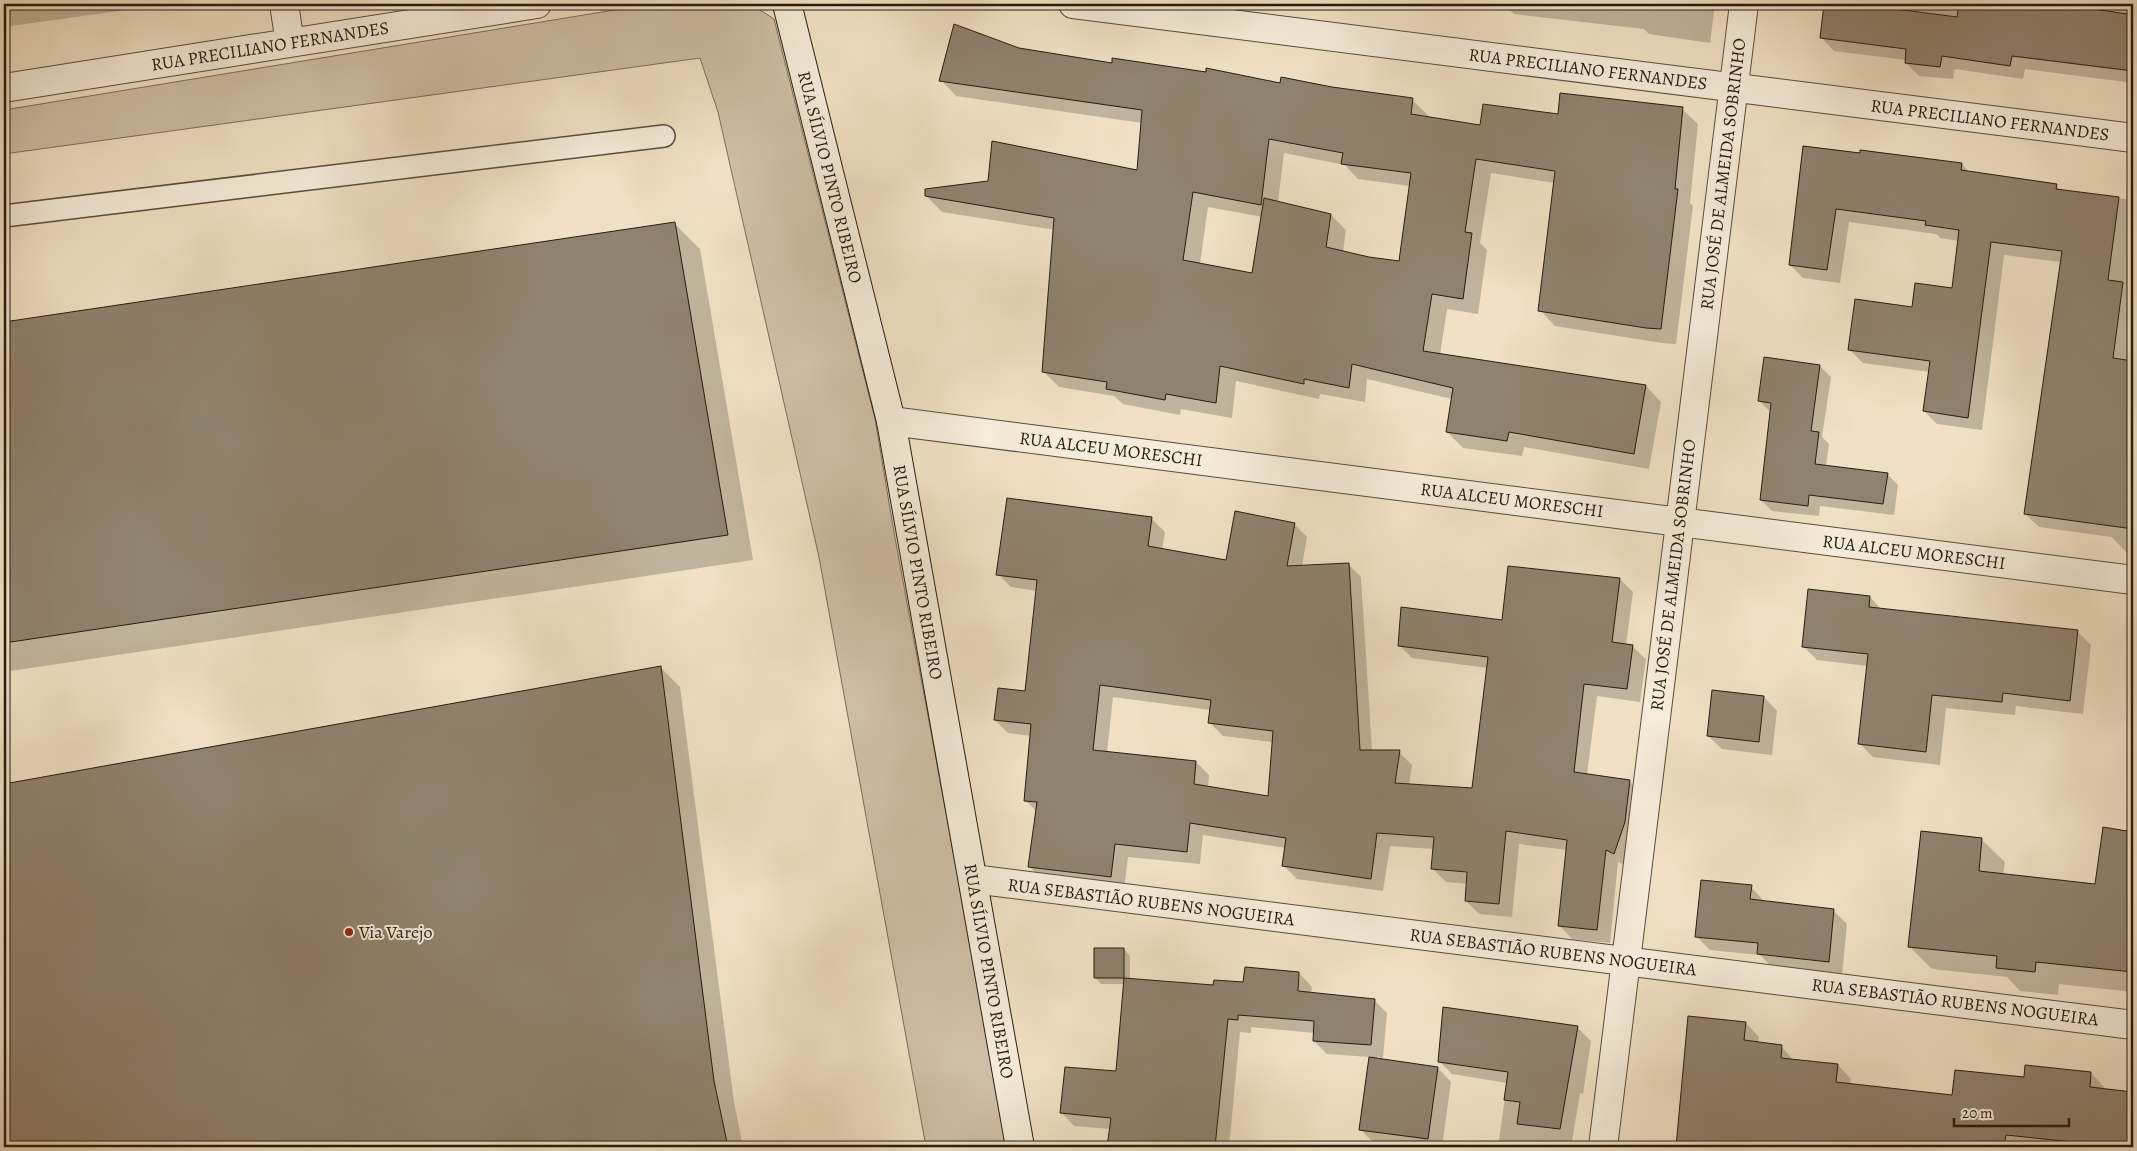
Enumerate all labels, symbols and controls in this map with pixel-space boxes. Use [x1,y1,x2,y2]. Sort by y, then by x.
street label: RUA PRECILIANO FERNANDES [149,15,391,77]
street label: RUA JOSÉ DE ALMEIDA SOBRINHO [1694,37,1752,311]
street label: RUA PRECILIANO FERNANDES [1467,42,1709,96]
street label: RUA SÍLVIO PINTO RIBEIRO [792,68,868,286]
street label: RUA PRECILIANO FERNANDES [1869,93,2111,147]
street label: RUA ALCEU MORESCHI [1018,426,1204,472]
street label: RUA JOSÉ DE ALMEIDA SOBRINHO [1644,438,1702,712]
street label: RUA SÍLVIO PINTO RIBEIRO [887,463,949,681]
street label: RUA ALCEU MORESCHI [1419,477,1605,523]
street label: RUA ALCEU MORESCHI [1821,529,2007,575]
street label: RUA SÍLVIO PINTO RIBEIRO [958,862,1020,1080]
street label: RUA SEBASTIÃO RUBENS NOGUEIRA [1006,872,1296,932]
place label: Via Varejo [358,920,432,944]
street label: RUA SEBASTIÃO RUBENS NOGUEIRA [1408,922,1698,982]
marker: Via Varejo [343,926,355,938]
street label: RUA SEBASTIÃO RUBENS NOGUEIRA [1810,972,2100,1032]
scale bar [1954,1096,2070,1128]
text: 20 m [1962,1103,1993,1123]

